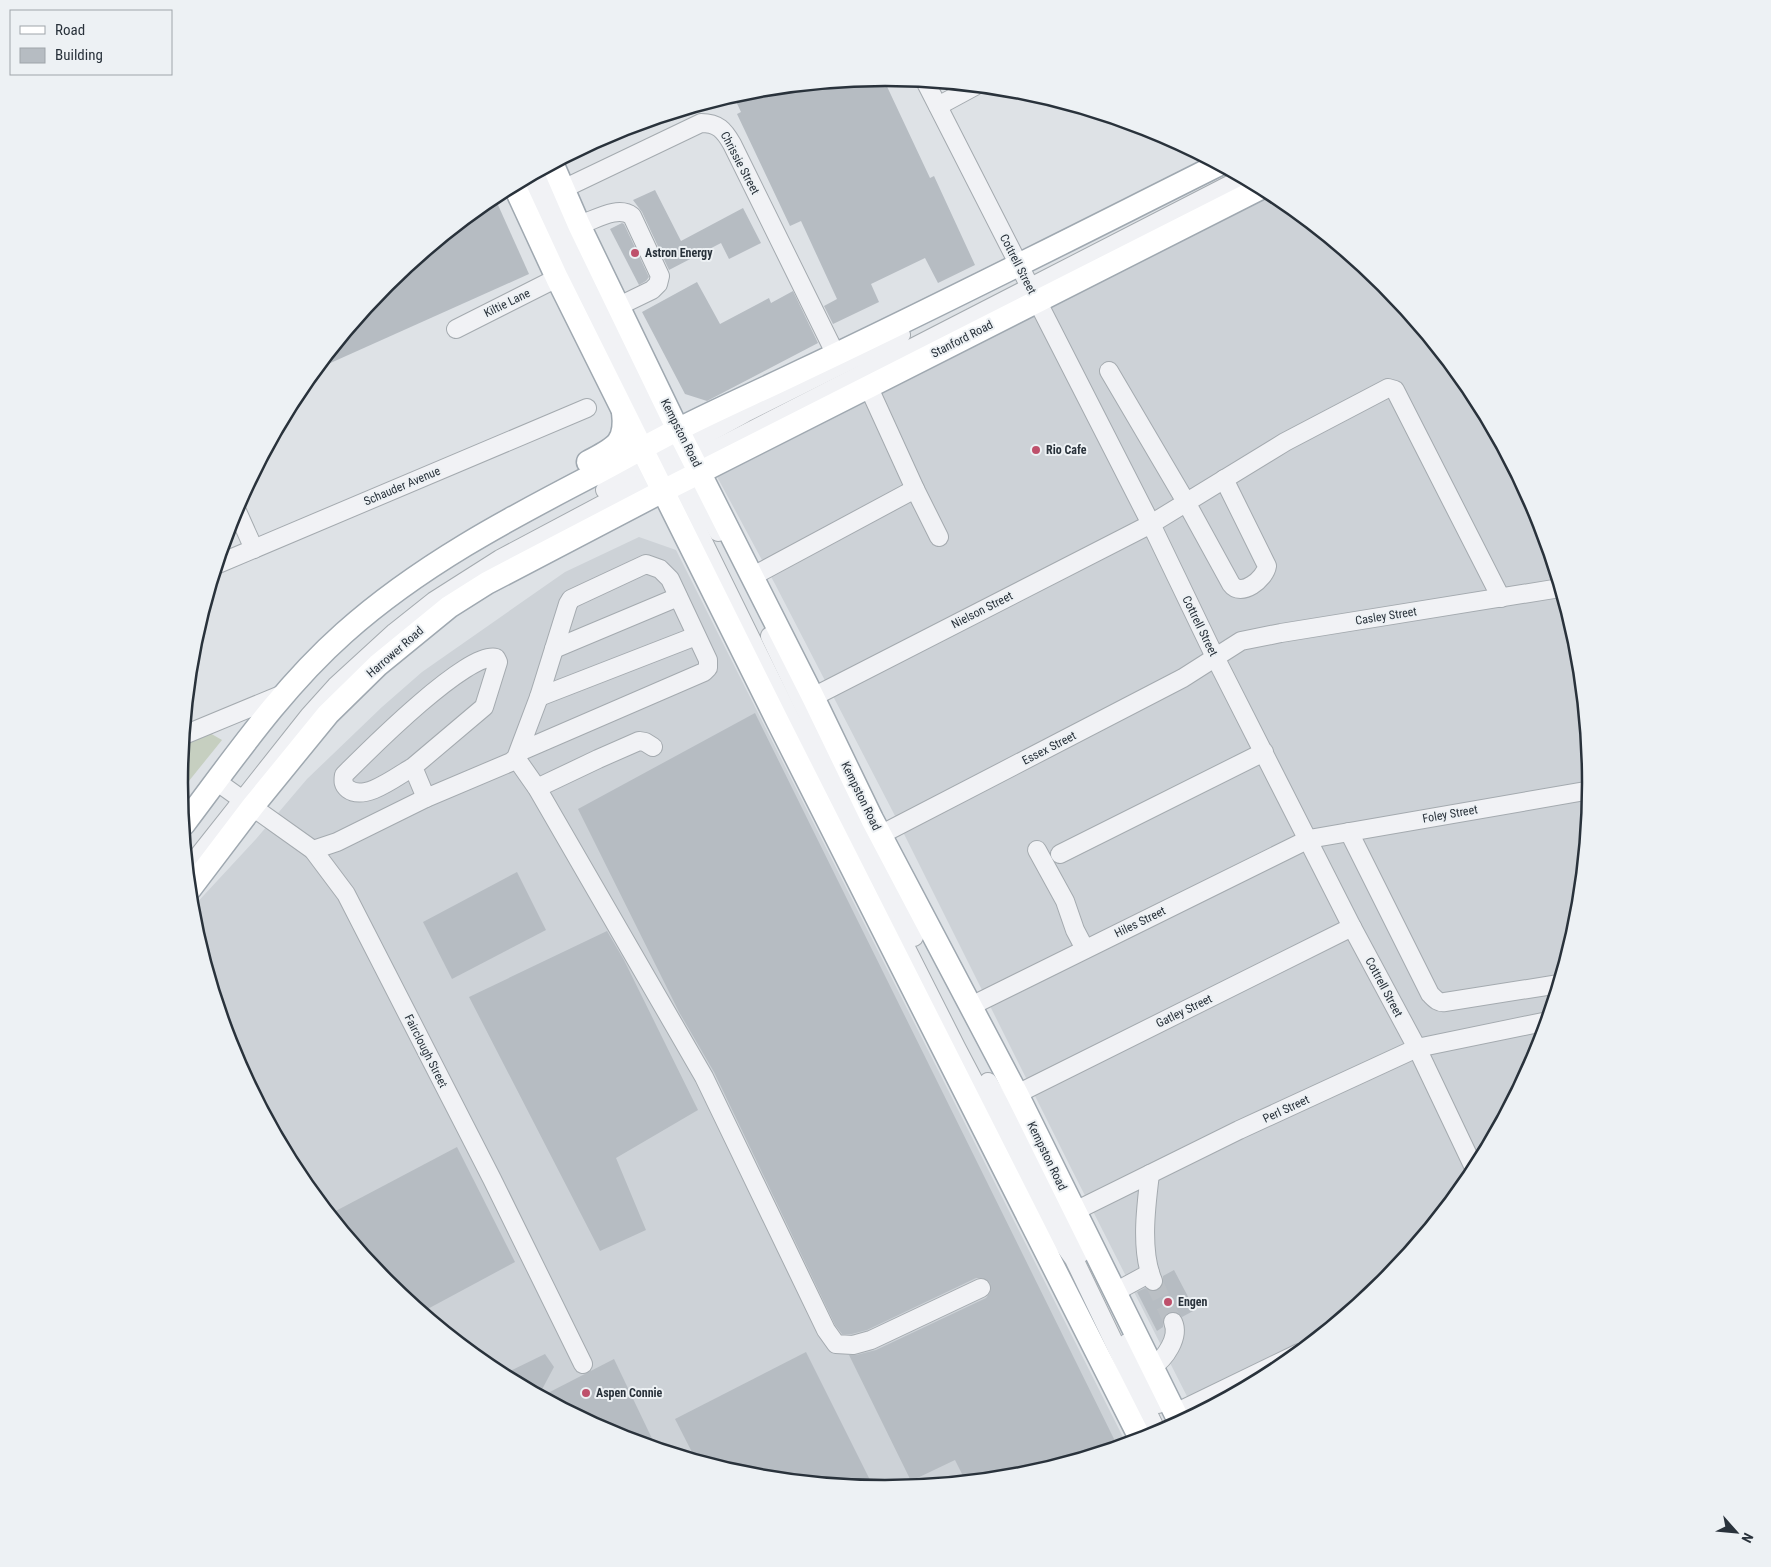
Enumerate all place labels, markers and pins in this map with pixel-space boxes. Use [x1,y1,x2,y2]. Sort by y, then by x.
place label: Astron Energy [645,246,713,260]
marker: Astron Energy [629,247,641,259]
place label: Rio Cafe [1046,443,1087,457]
marker: Rio Cafe [1030,444,1042,456]
place label: Engen [1178,1295,1208,1309]
marker: Engen [1162,1296,1174,1308]
place label: Aspen Connie [596,1386,663,1400]
marker: Aspen Connie [580,1387,592,1399]

